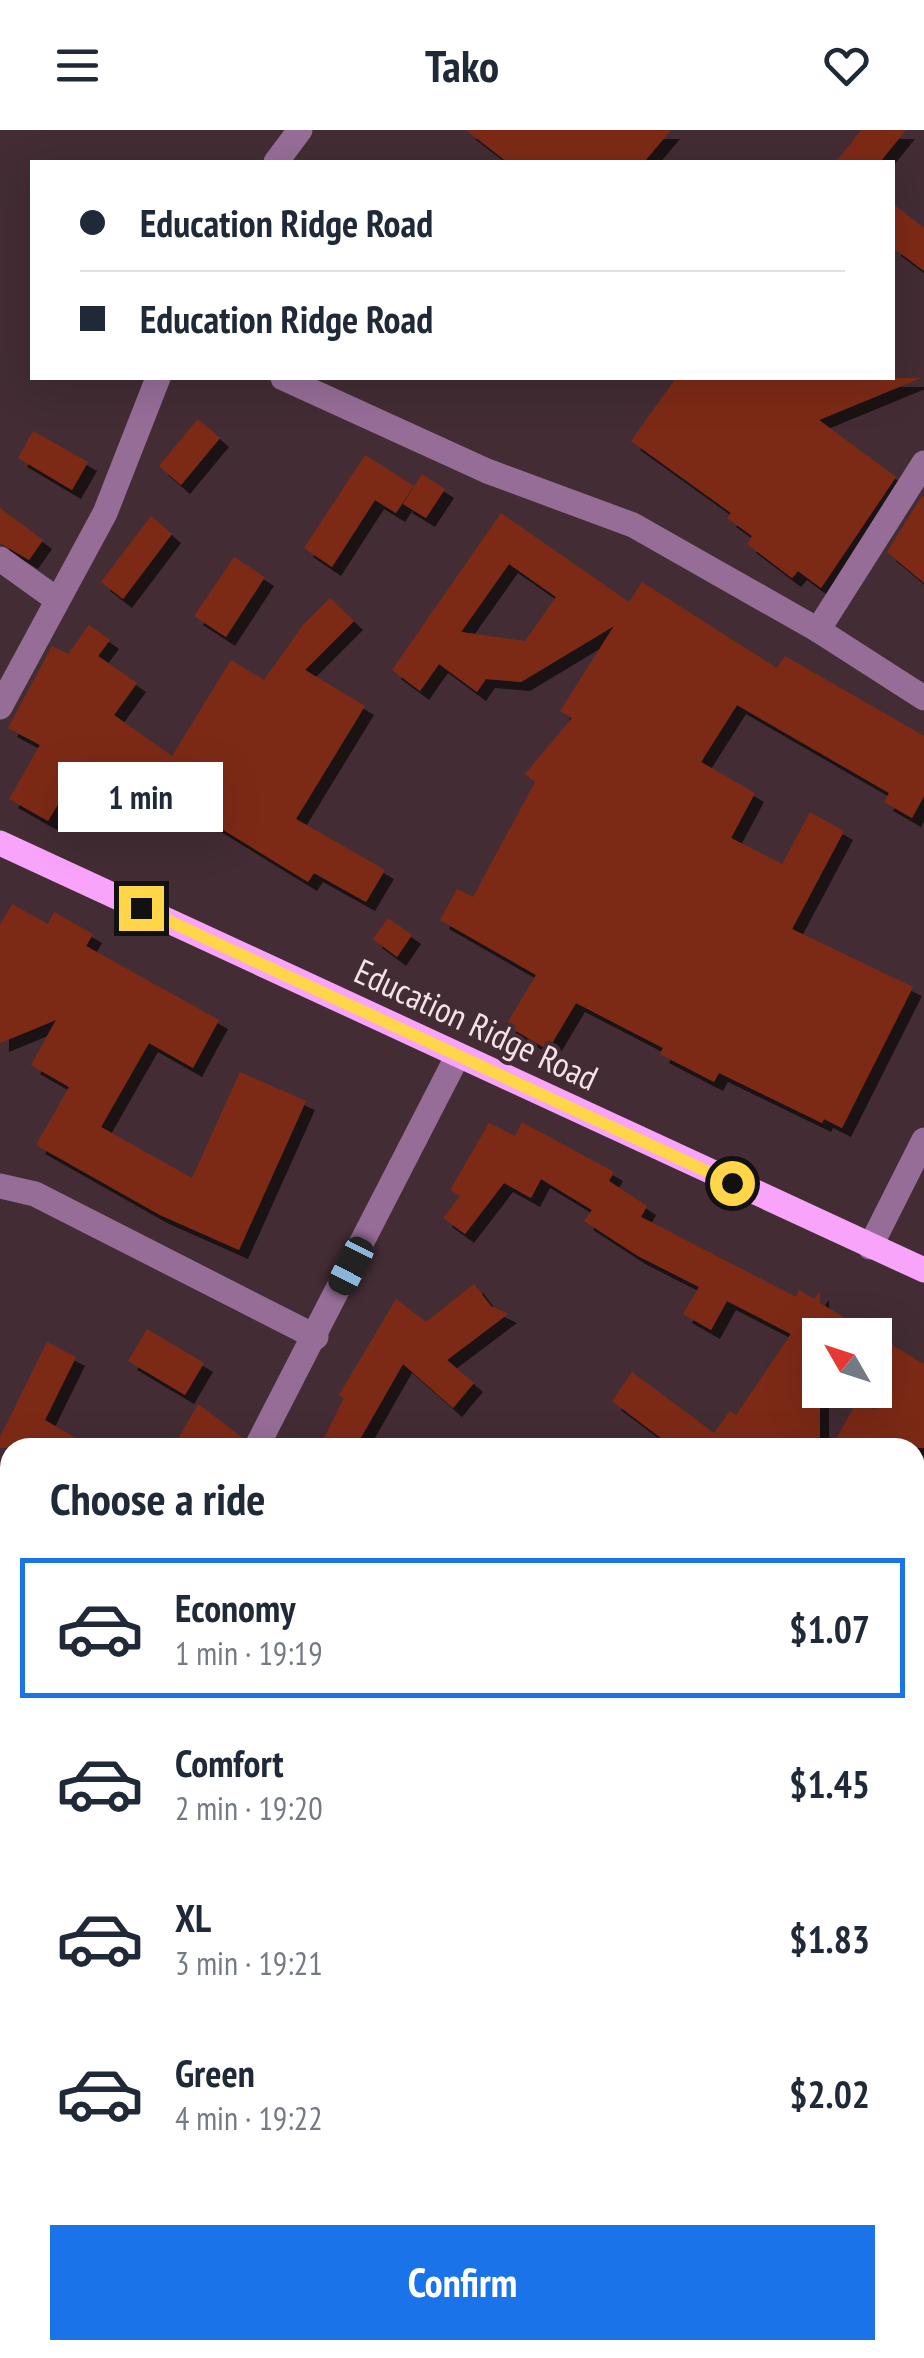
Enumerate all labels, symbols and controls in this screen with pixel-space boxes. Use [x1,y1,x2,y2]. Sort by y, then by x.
text: Tako [425,36,499,94]
icon: menu [50,38,105,93]
icon: heart [819,38,874,93]
text: Education Ridge Road [140,198,433,247]
text: Education Ridge Road [140,294,433,343]
callout: 1 min [58,763,224,833]
text: 1 min [108,776,173,818]
route end [119,886,164,931]
street label: Education Ridge Road [347,948,605,1101]
route start [710,1161,755,1206]
car [324,1232,378,1300]
north arrow [802,1318,892,1408]
map controls [802,1318,892,1408]
text: Choose a ride [50,1469,265,1527]
icon: car [55,1583,145,1673]
text: Economy [175,1583,295,1632]
text: $1.07 [789,1604,870,1653]
text: 1 min · 19:19 [175,1632,323,1674]
icon: car [55,1738,145,1828]
text: Comfort [175,1738,284,1787]
text: $1.45 [789,1759,870,1808]
text: 2 min · 19:20 [175,1787,323,1829]
icon: car [55,1893,145,1983]
text: XL [175,1893,211,1942]
text: $1.83 [789,1914,870,1963]
text: 3 min · 19:21 [175,1942,323,1984]
icon: car [55,2048,145,2138]
text: Green [175,2048,255,2097]
text: $2.02 [789,2069,870,2118]
text: 4 min · 19:22 [175,2097,323,2139]
button: Confirm [50,2225,875,2340]

